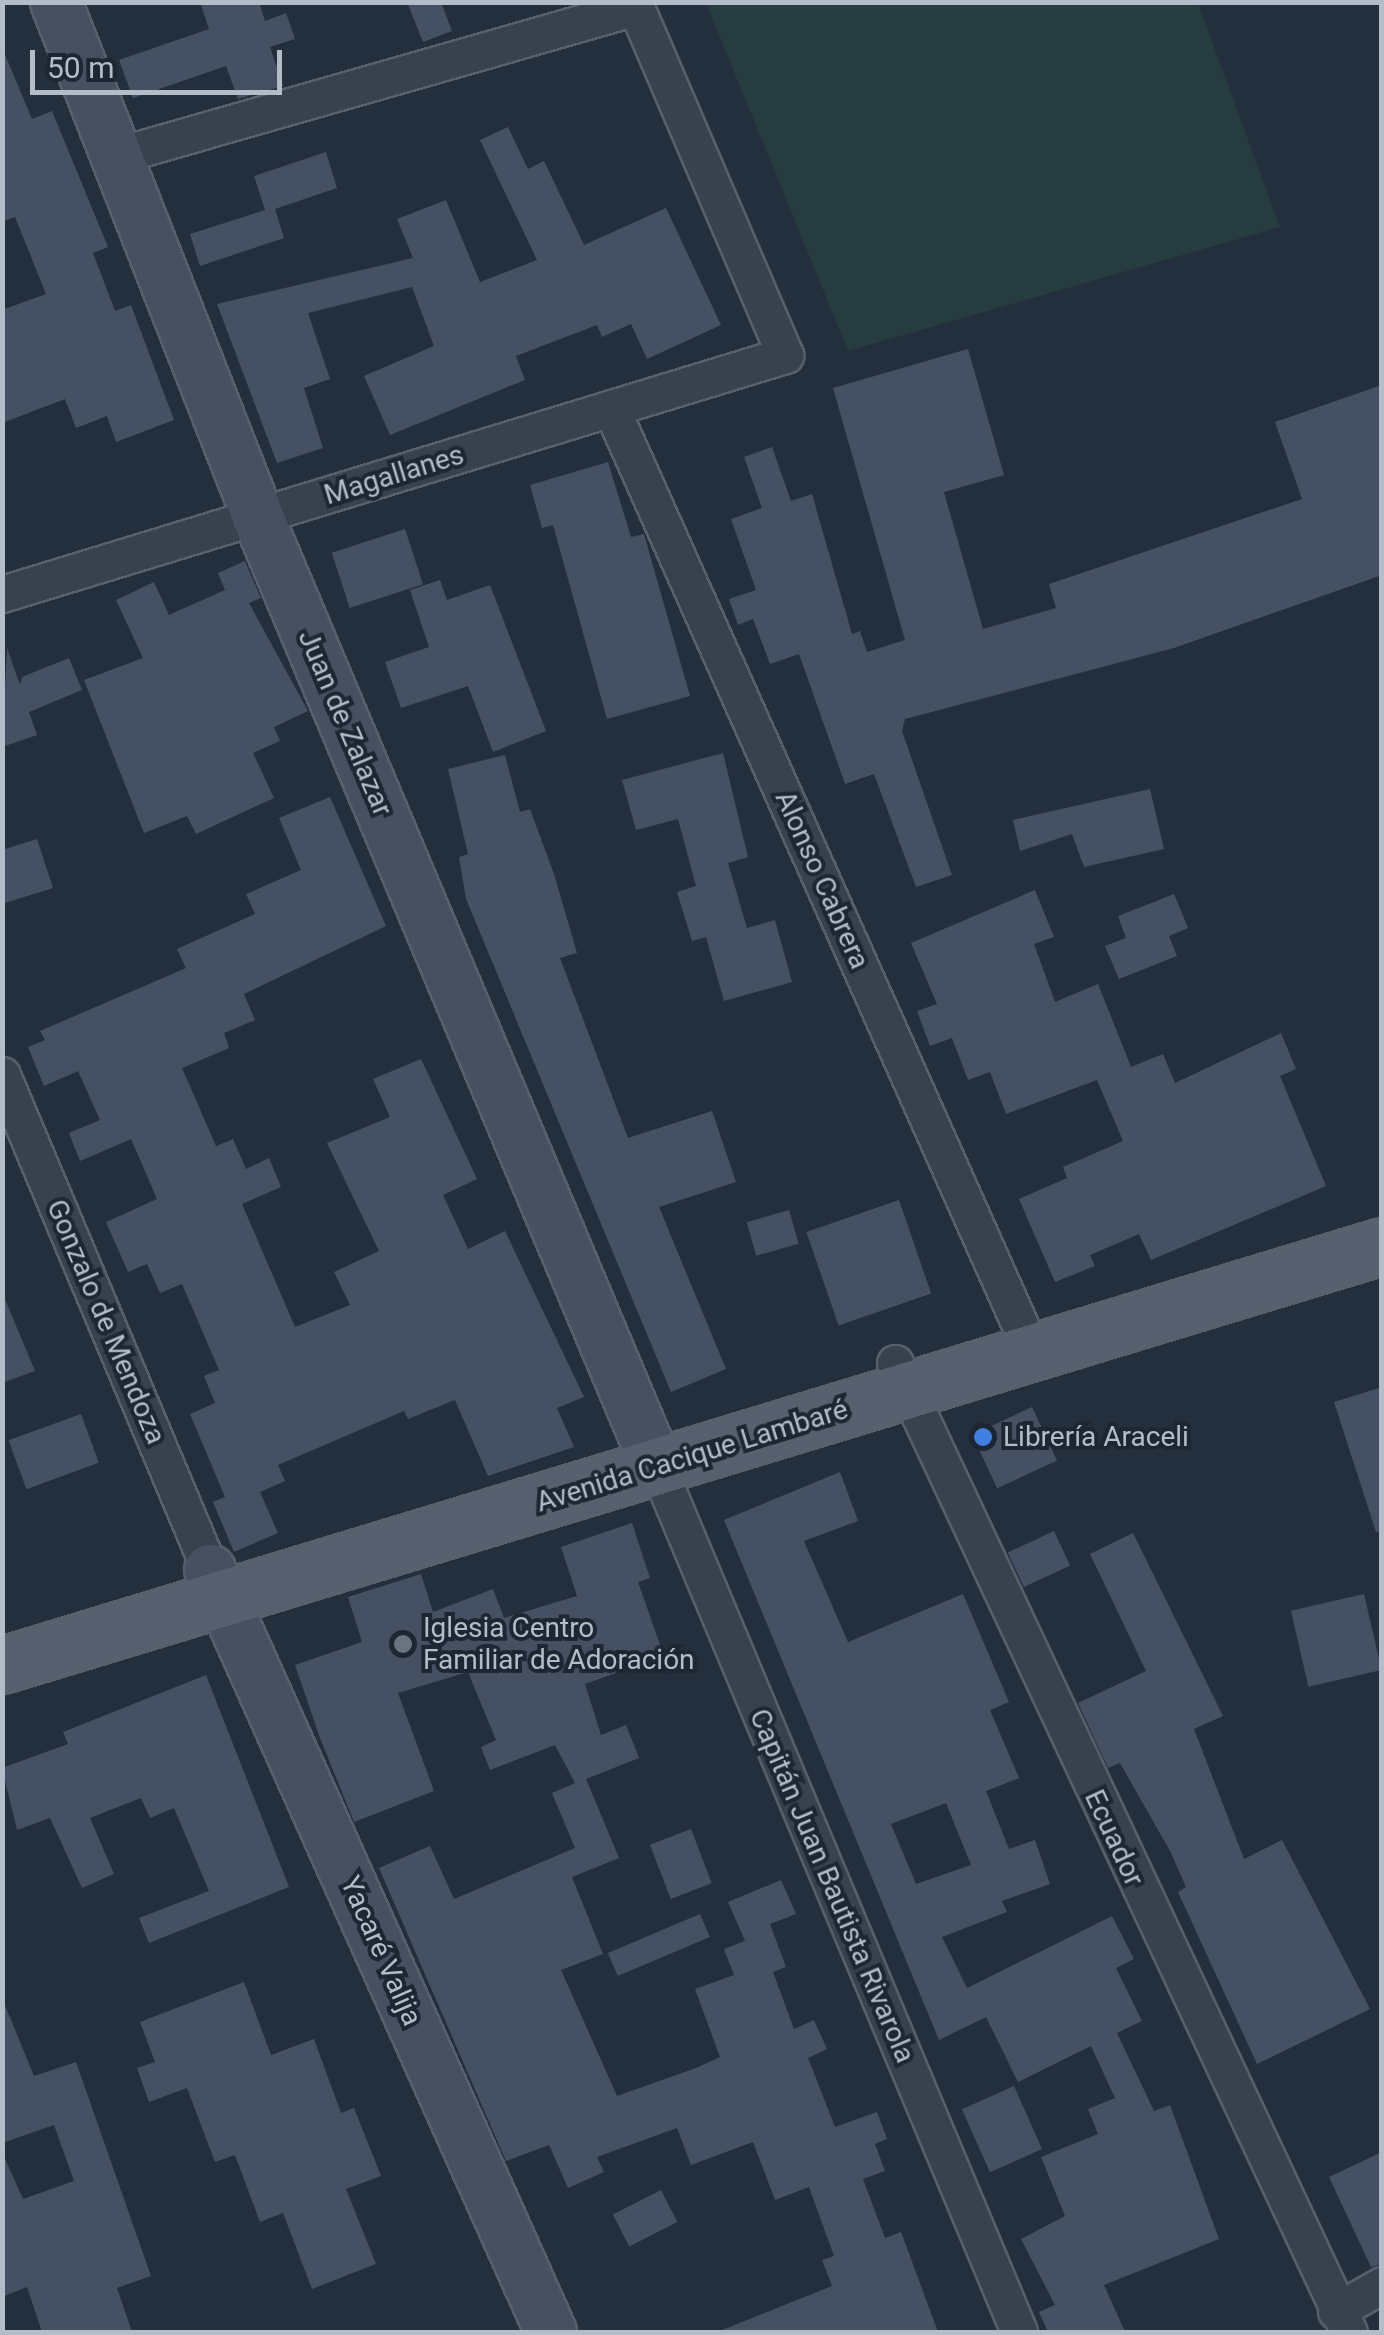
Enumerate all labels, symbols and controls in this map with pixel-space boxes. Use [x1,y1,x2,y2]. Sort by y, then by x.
scale bar [35,30,288,92]
text: 50 m [47,50,114,85]
street label: Magallanes [320,438,468,512]
street label: Juan de Zalazar [291,625,399,821]
street label: Alonso Cabrera [768,786,876,974]
street label: Gonzalo de Mendoza [39,1195,173,1449]
street label: Avenida Cacique Lambaré [532,1393,852,1519]
place label: Librería Araceli [1003,1420,1189,1454]
marker: Librería Araceli [972,1426,994,1448]
place label: Iglesia Centro Familiar de Adoración [423,1611,695,1677]
marker: Iglesia Centro Familiar de Adoración [392,1633,414,1655]
street label: Capitán Juan Bautista Rivarola [742,1704,922,2068]
street label: Ecuador [1077,1785,1151,1891]
street label: Yacaré Valija [333,1871,429,2031]

